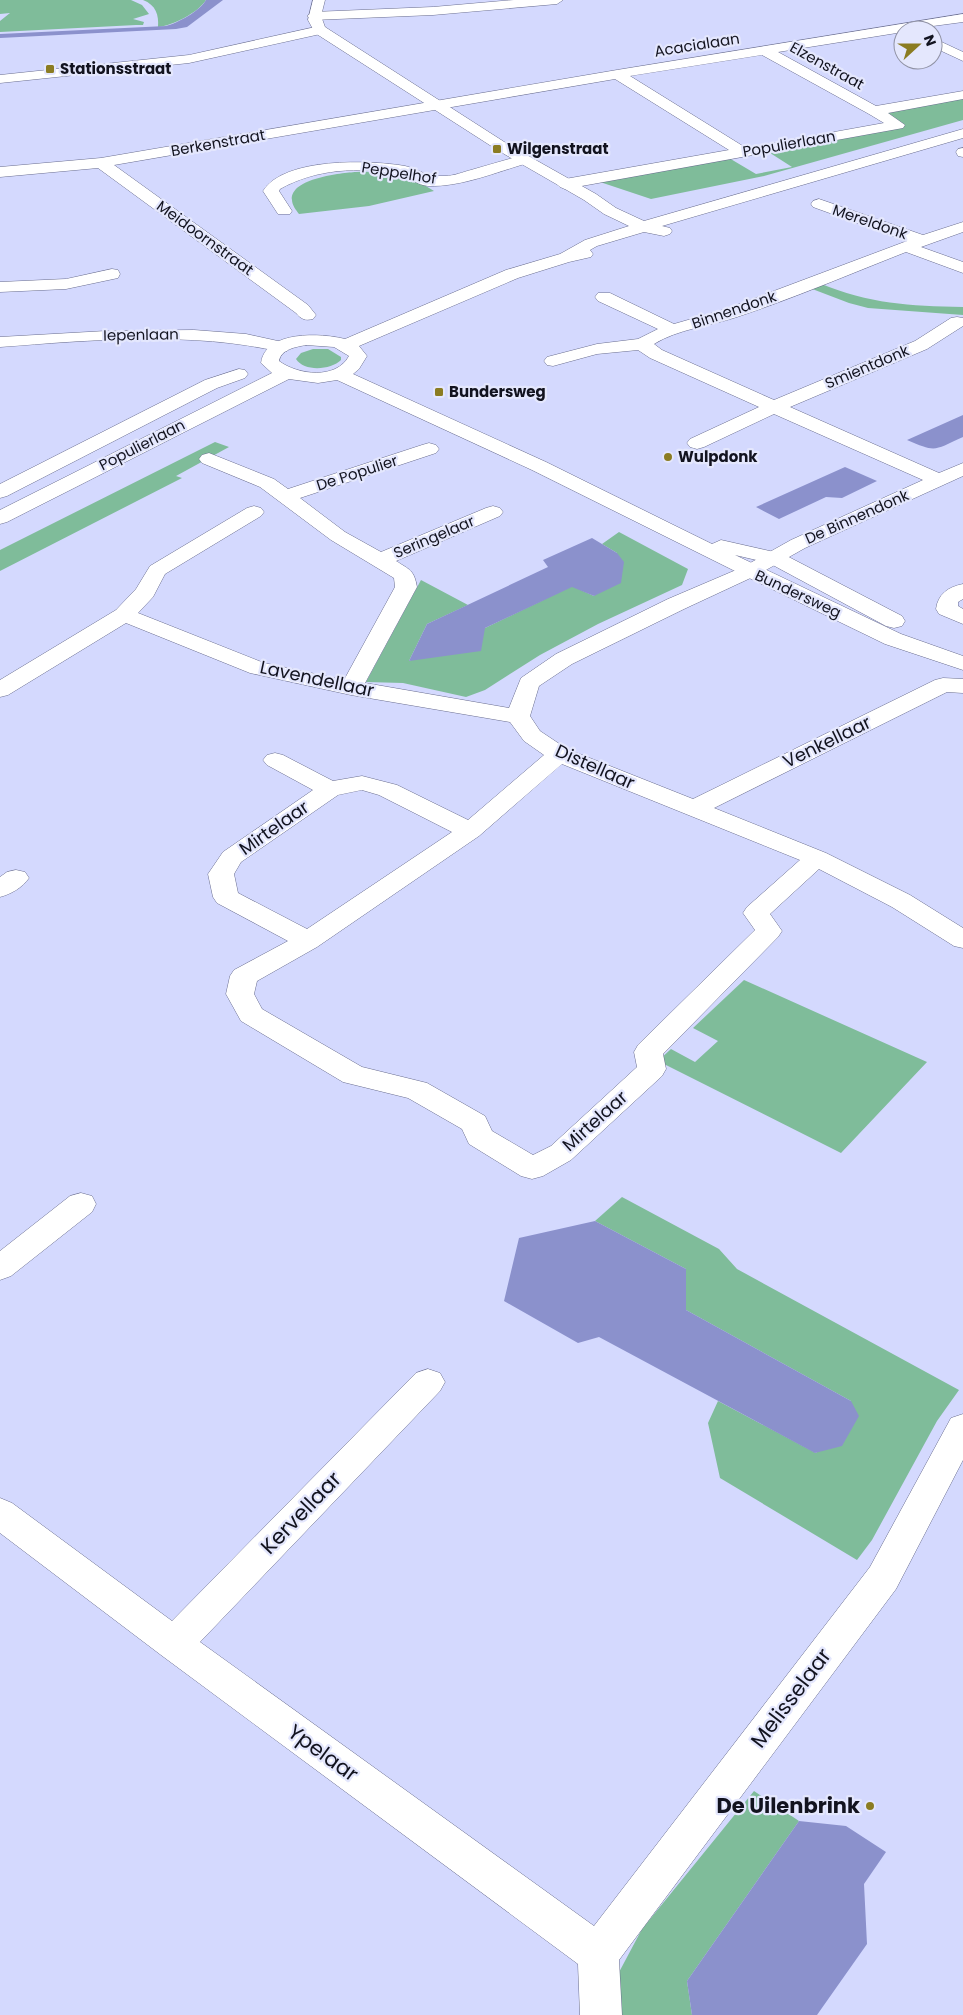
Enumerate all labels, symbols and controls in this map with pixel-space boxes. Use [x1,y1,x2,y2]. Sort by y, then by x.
north arrow [893,20,943,70]
street label: Acacialaan [653,27,741,62]
text: N [919,32,941,49]
street label: Elzenstraat [786,37,868,95]
place label: Stationsstraat [60,58,171,79]
marker: Stationsstraat [44,63,56,75]
street label: Berkenstraat [169,124,267,161]
street label: Populierlaan [741,125,837,162]
place label: Wilgenstraat [507,138,609,159]
marker: Wilgenstraat [491,143,503,155]
street label: Peppelhof [360,156,438,189]
street label: Meidoornstraat [153,195,258,280]
street label: Mereldonk [830,199,911,244]
street label: Binnendonk [689,285,779,334]
street label: Iepenlaan [103,323,179,346]
street label: Smientdonk [822,339,912,394]
place label: Bundersweg [449,381,546,402]
marker: Bundersweg [433,386,445,398]
street label: Populierlaan [95,414,188,475]
place label: Wulpdonk [678,446,758,467]
street label: De Populier [314,449,401,496]
marker: Wulpdonk [662,451,674,463]
street label: De Binnendonk [801,484,912,549]
street label: Seringelaar [390,510,478,563]
street label: Bundersweg [752,564,845,623]
street label: Lavendellaar [258,654,377,703]
street label: Venkellaar [779,709,875,774]
street label: Distellaar [552,738,639,795]
street label: Mirtelaar [234,794,314,861]
street label: Mirtelaar [557,1084,633,1157]
street label: Kervellaar [254,1465,348,1560]
street label: Melisselaar [744,1642,838,1753]
street label: Ypelaar [282,1717,365,1788]
place label: De Uilenbrink [716,1791,860,1820]
marker: De Uilenbrink [864,1800,876,1812]

